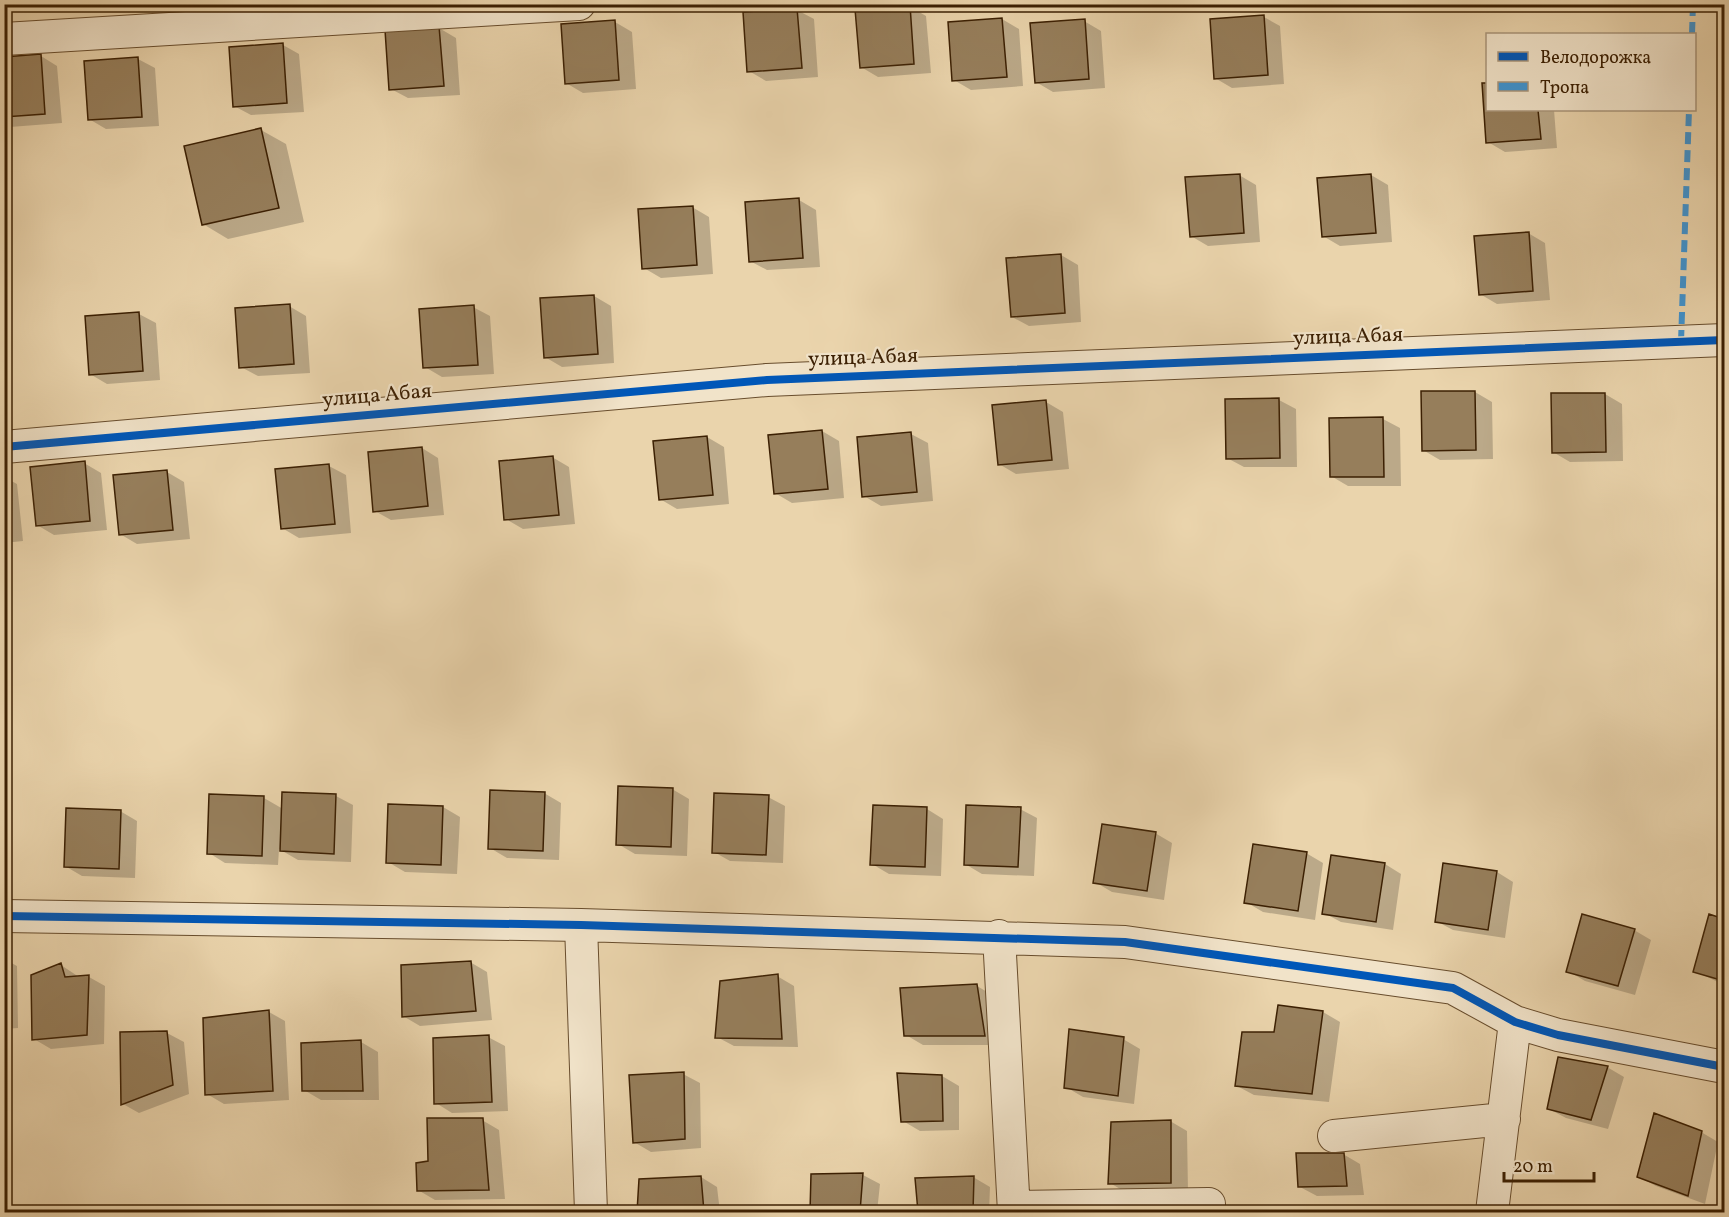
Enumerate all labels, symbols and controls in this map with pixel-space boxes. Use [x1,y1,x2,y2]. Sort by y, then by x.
legend [1486,33,1696,111]
text: Велодорожка [1540,46,1651,71]
text: Тропа [1540,76,1589,101]
street label: улица Абая [1293,321,1404,353]
street label: улица Абая [808,342,919,374]
street label: улица Абая [321,377,433,415]
scale bar [1504,1145,1594,1183]
text: 20 m [1513,1155,1553,1180]

